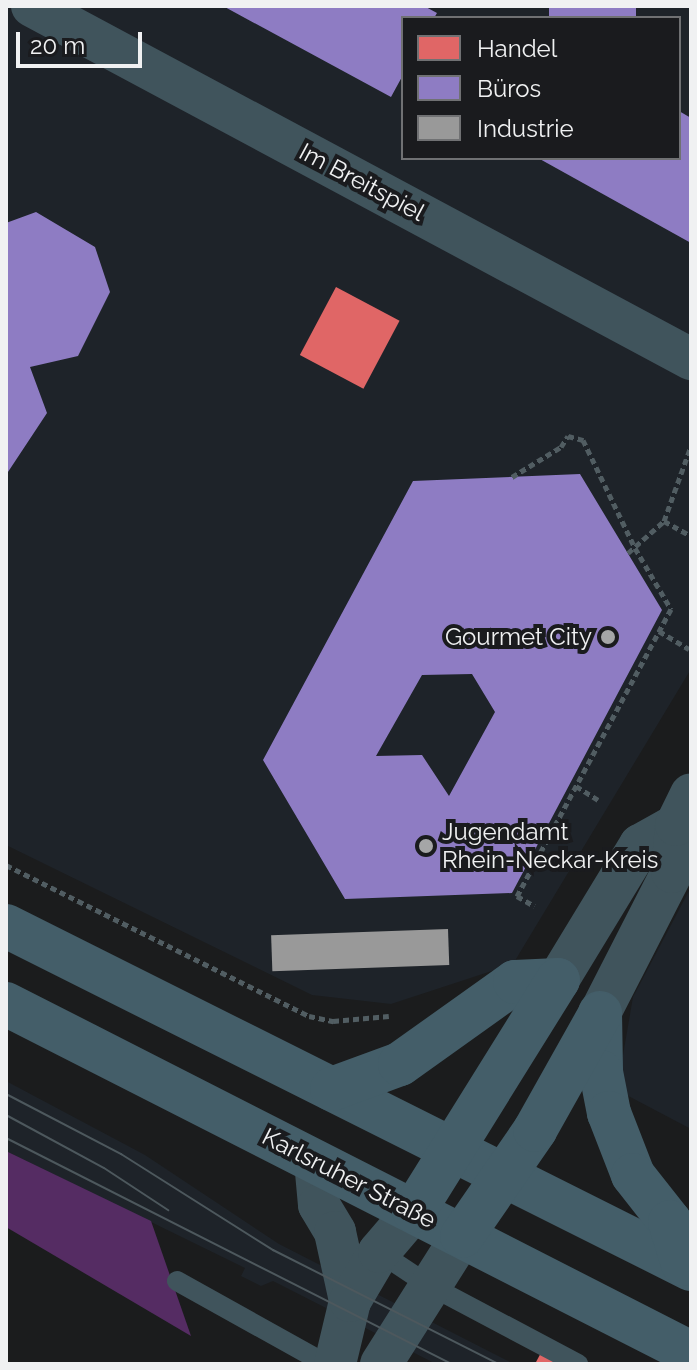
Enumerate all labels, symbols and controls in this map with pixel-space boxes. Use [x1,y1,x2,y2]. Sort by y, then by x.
scale bar [20,16,146,66]
legend [401,16,681,160]
text: 20 m [30,31,85,60]
text: Handel [477,34,557,63]
text: Büros [477,74,541,103]
text: Industrie [477,114,574,143]
street label: Im Breitspiel [294,137,430,227]
place label: Gourmet City [445,623,592,651]
marker: Gourmet City [599,628,617,646]
place label: Jugendamt Rhein-Neckar-Kreis [442,818,658,874]
marker: Jugendamt Rhein-Neckar-Kreis [417,837,435,855]
street label: Karlsruher Straße [257,1122,441,1234]

